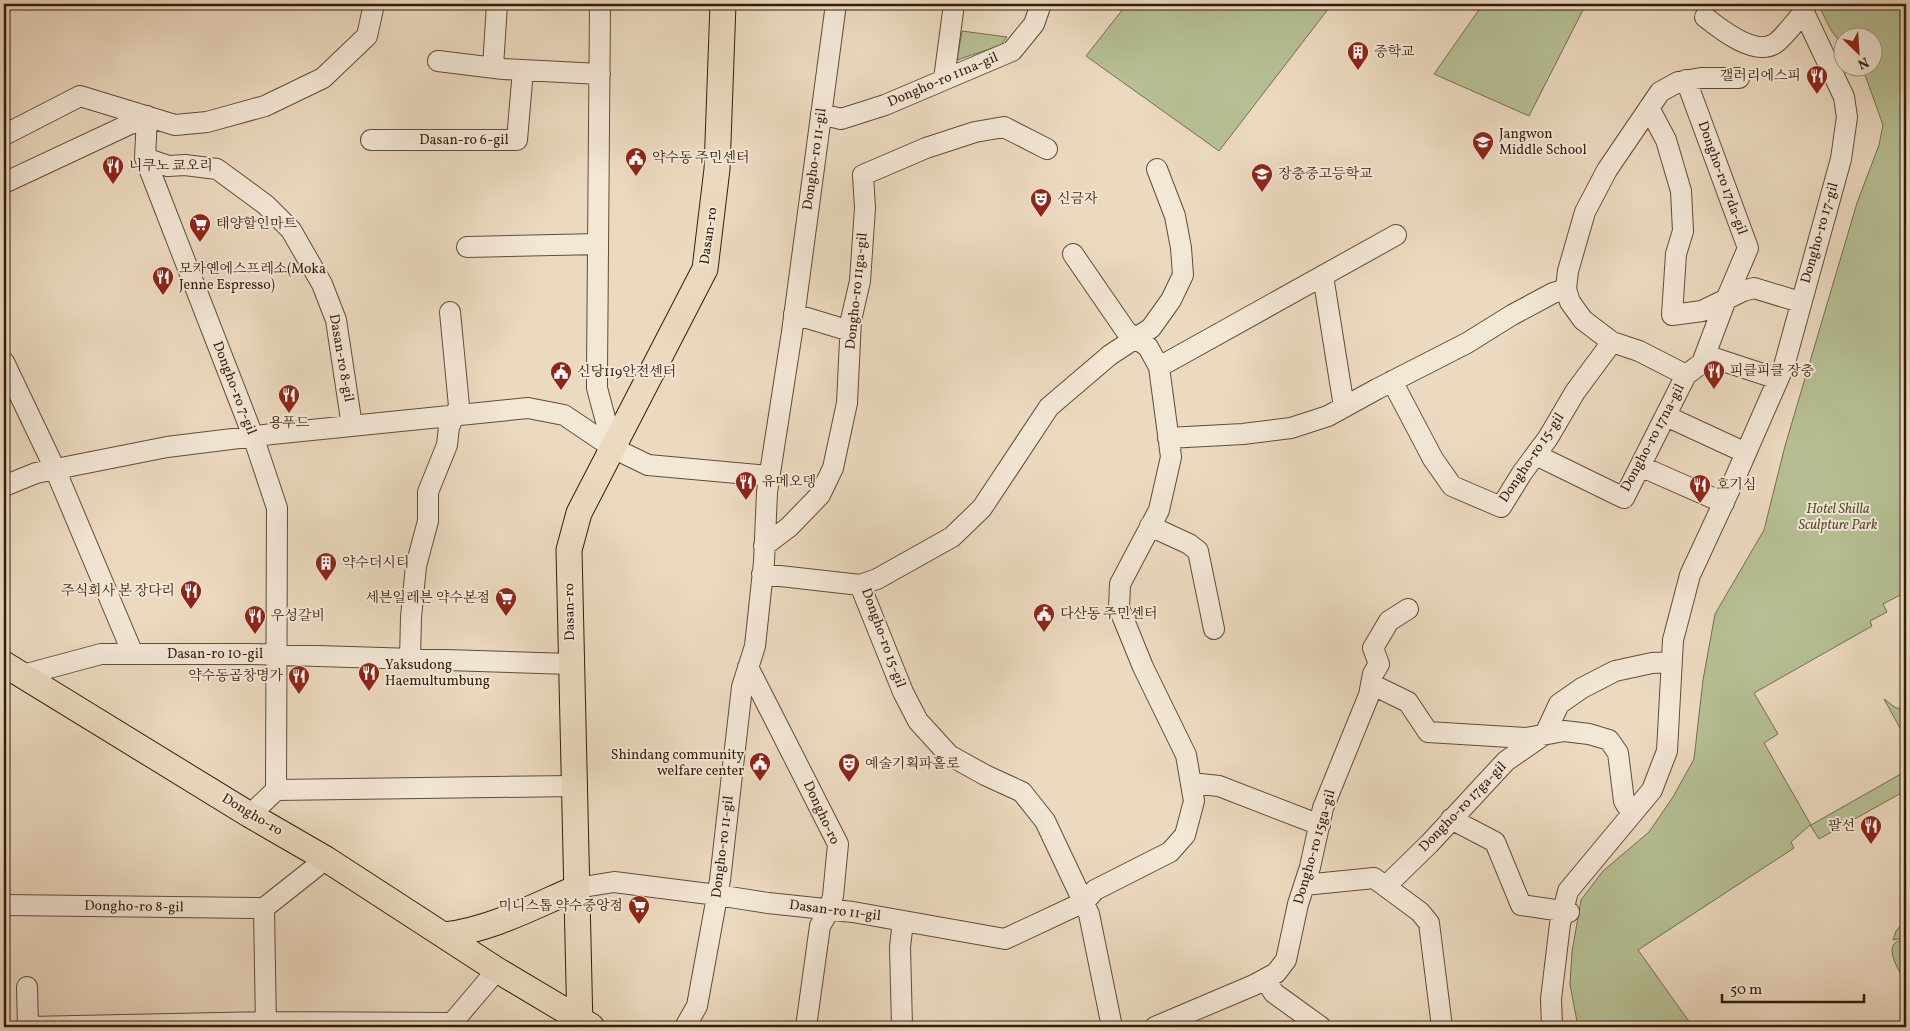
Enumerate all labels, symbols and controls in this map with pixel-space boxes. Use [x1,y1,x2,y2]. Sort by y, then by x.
north arrow [1832,28,1882,78]
building icon: 중학교 [1346,40,1370,71]
place label: 중학교 [1374,43,1415,62]
street label: Dongho-ro 11na-gil [885,48,1001,112]
text: N [1854,52,1871,73]
restaurant icon: 갤러리에스피 [1805,64,1829,95]
place label: 갤러리에스피 [1720,67,1801,86]
street label: Dongho-ro 11-gil [798,107,832,211]
street label: Dongho-ro 17da-gil [1693,119,1751,237]
place label: Jangwon Middle School [1499,125,1587,160]
school or university icon: Jangwon Middle School [1471,130,1495,161]
street label: Dasan-ro 6-gil [419,131,509,150]
public building icon: 약수동 주민센터 [624,146,648,177]
place label: 약수동 주민센터 [652,149,749,168]
restaurant icon: 니쿠노 쿄오리 [101,154,125,185]
place label: 니쿠노 쿄오리 [129,157,213,176]
school or university icon: 장충중고등학교 [1250,162,1274,193]
place label: 장충중고등학교 [1278,165,1373,184]
street label: Dongho-ro 17-gil [1797,180,1843,286]
theatre icon: 신금자 [1029,187,1053,218]
place label: 신금자 [1057,190,1098,209]
street label: Dasan-ro [696,206,722,266]
supermarket icon: 태양할인마트 [188,212,212,243]
place label: 태양할인마트 [216,215,298,234]
street label: Dongho-ro 11ga-gil [841,232,873,350]
place label: 모카옌에스프레소(Moka Jenne Espresso) [179,260,326,295]
restaurant icon: 모카옌에스프레소(Moka Jenne Espresso) [151,265,175,296]
street label: Dasan-ro 8-gil [324,313,358,403]
street label: Dongho-ro 7-gil [207,339,261,437]
restaurant icon: 피클피클 장충 [1702,359,1726,390]
public building icon: 신당119안전센터 [549,360,573,391]
place label: 피클피클 장충 [1730,362,1814,381]
place label: 신당119안전센터 [577,363,676,382]
street label: Dongho-ro 17na-gil [1616,381,1690,495]
restaurant icon: 용푸드 [277,383,301,414]
street label: Dongho-ro 15-gil [1495,409,1569,507]
place label: 용푸드 [269,414,310,433]
restaurant icon: 유메오뎅 [734,470,758,501]
place label: 유메오뎅 [762,473,816,492]
restaurant icon: 호기심 [1688,473,1712,504]
place label: 호기심 [1716,476,1757,495]
park label: Hotel Shilla Sculpture Park [1798,500,1878,535]
building icon: 약수더시티 [314,551,338,582]
place label: 약수더시티 [342,554,410,573]
restaurant icon: 주식회사 본 장다리 [179,579,203,610]
place label: 주식회사 본 장다리 [61,582,175,601]
street label: Dasan-ro [560,583,580,641]
supermarket icon: 세븐일레븐 약수본점 [494,586,518,617]
street label: Dongho-ro 15-gil [856,586,910,690]
place label: 세븐일레븐 약수본점 [365,589,490,608]
public building icon: 다산동 주민센터 [1032,602,1056,633]
restaurant icon: 우성갈비 [243,604,267,635]
place label: 다산동 주민센터 [1060,605,1157,624]
place label: 우성갈비 [271,607,325,626]
street label: Dasan-ro 10-gil [167,645,263,664]
place label: Yaksudong Haemultumbung [385,656,490,691]
restaurant icon: Yaksudong Haemultumbung [357,661,381,692]
restaurant icon: 약수동곱창명가 [287,664,311,695]
place label: 약수동곱창명가 [188,667,283,686]
place label: Shindang community welfare center [611,746,744,781]
public building icon: Shindang community welfare center [748,751,772,782]
theatre icon: 예술기획파홀로 [837,752,861,783]
place label: 예술기획파홀로 [865,755,960,774]
street label: Dongho-ro 17ga-gil [1415,758,1511,856]
street label: Dongho-ro [798,778,844,848]
street label: Dongho-ro 15ga-gil [1290,787,1340,907]
street label: Dongho-ro [218,789,286,841]
street label: Dongho-ro 11-gil [707,795,739,899]
restaurant icon: 팔선 [1859,814,1883,845]
place label: 팔선 [1828,817,1855,836]
supermarket icon: 미니스톱 약수중앙점 [627,894,651,925]
street label: Dasan-ro 11-gil [788,896,882,926]
street label: Dongho-ro 8-gil [84,897,184,917]
place label: 미니스톱 약수중앙점 [498,897,623,916]
scale bar [1722,971,1865,1003]
text: 50 m [1730,980,1762,1001]

